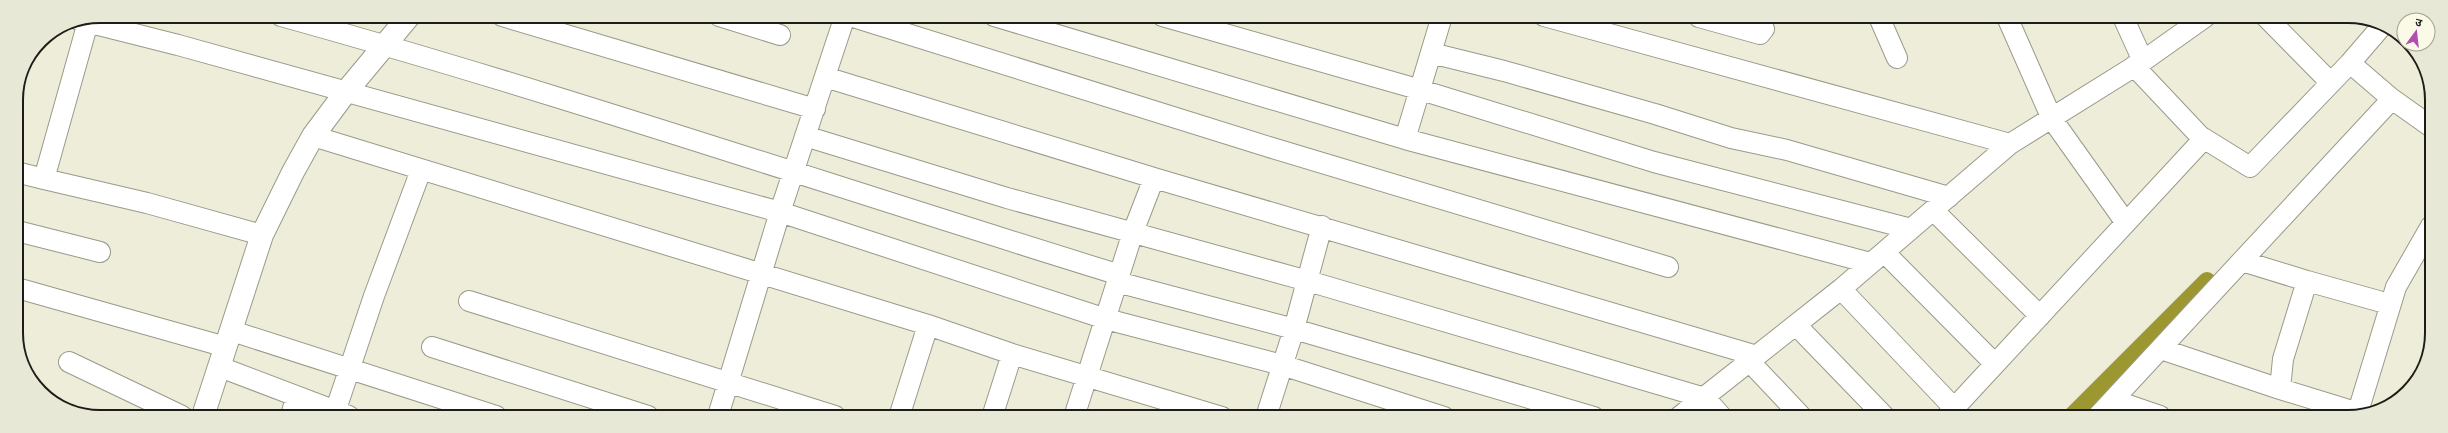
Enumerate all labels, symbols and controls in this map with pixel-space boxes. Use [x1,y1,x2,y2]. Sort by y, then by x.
north arrow [2396,12,2436,52]
text: उ [2414,16,2424,30]

